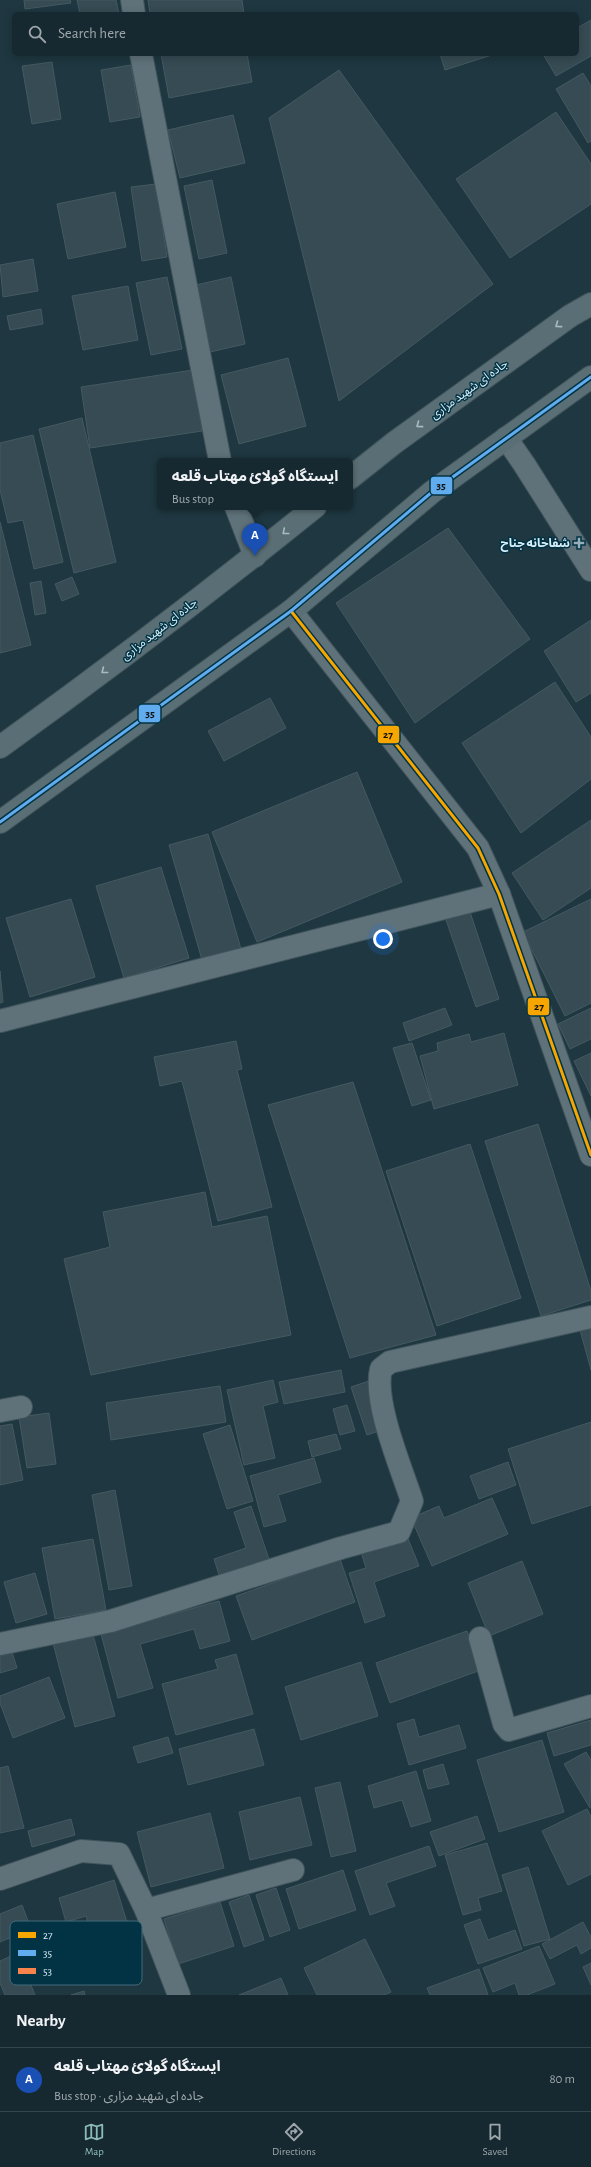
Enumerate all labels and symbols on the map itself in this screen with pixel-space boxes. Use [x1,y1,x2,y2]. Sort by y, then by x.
one-way arrow [556,320,563,327]
street label: جاده ای شهید مزاری [428,357,511,422]
one-way arrow [416,420,423,427]
line badge: 35 [430,476,453,495]
text: 35 [436,480,446,491]
pin: A [242,523,268,556]
one-way arrow [282,527,289,534]
place label: شفاخانه جناح [501,537,570,552]
marker: شفاخانه جناح [573,537,585,549]
street label: جاده ای شهید مزاری [119,596,200,663]
one-way arrow [102,667,109,674]
line badge: 35 [138,704,161,723]
text: 35 [145,708,155,719]
line badge: 27 [377,725,400,744]
text: 27 [383,729,393,740]
your location [373,929,393,949]
line badge: 27 [527,997,550,1016]
text: 27 [534,1001,544,1012]
legend [10,1921,142,1985]
text: 27 [43,1930,53,1941]
text: 35 [43,1948,53,1959]
text: 53 [43,1966,53,1977]

